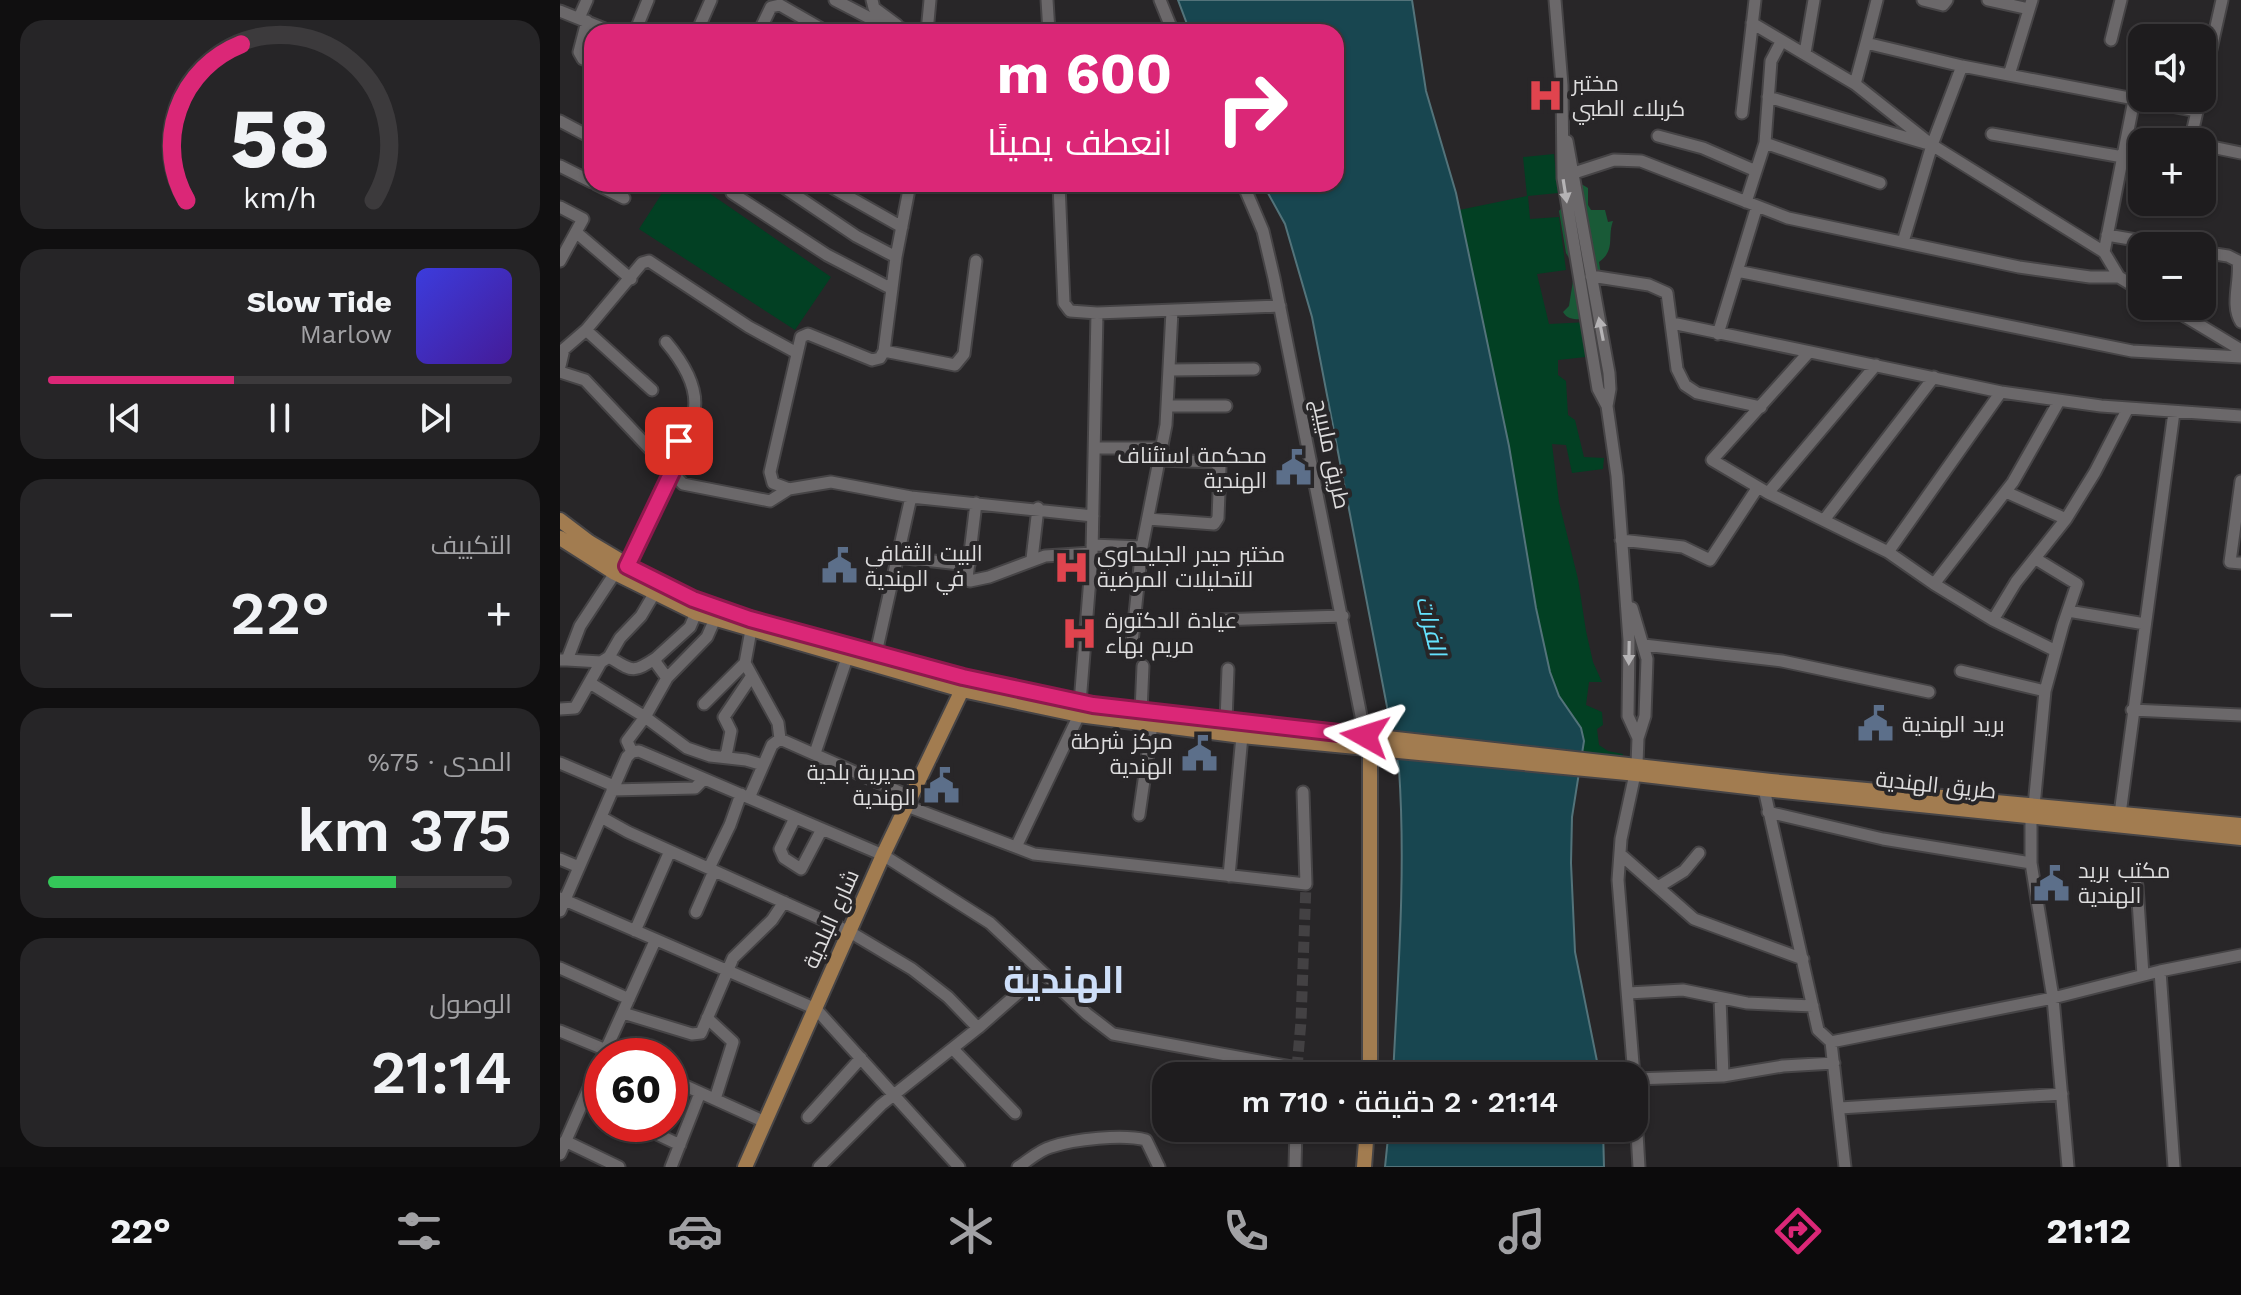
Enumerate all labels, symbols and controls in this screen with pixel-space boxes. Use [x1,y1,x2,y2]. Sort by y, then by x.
map controls [2128,24,2216,320]
button: sound [2128,24,2216,112]
text: 600 m [997,41,1172,107]
icon: right [1200,56,1304,160]
place label: مختبر كربلاء الطبي [1570,71,1685,125]
hospital icon: مختبر كربلاء الطبي [1527,77,1565,115]
text: 58 [230,89,330,186]
text: انعطف يمينًا [987,122,1172,164]
button: + [2128,128,2216,216]
one-way arrow [1559,178,1572,203]
text: km/h [243,181,317,215]
button: − [2128,232,2216,320]
text: Slow Tide [247,284,392,319]
one-way arrow [1595,316,1607,341]
text: Marlow [300,319,392,349]
icon: previous [103,396,147,440]
icon: pause [258,396,302,440]
icon: next [413,396,457,440]
street label: طريق مليبيج [1305,397,1355,512]
pin [645,407,713,475]
icon: arrive [657,419,701,463]
place label: محكمة استئناف الهندية [1117,443,1267,494]
public building icon: محكمة استئناف الهندية [1274,449,1312,487]
text: التكييف [430,530,512,560]
place label: البيت الثقافي في الهندية [865,541,983,595]
place label: مختبر حيدر الجليحاوي للتحليلات المرضية [1097,542,1285,592]
public building icon: البيت الثقافي في الهندية [820,547,858,585]
hospital icon: مختبر حيدر الجليحاوي للتحليلات المرضية [1052,548,1090,586]
text: 22° [230,578,330,649]
text: − [48,588,75,640]
text: + [485,588,512,640]
water label: الفرات [1410,593,1453,661]
place label: عيادة الدكتورة مريم بهاء [1105,608,1237,661]
hospital icon: عيادة الدكتورة مريم بهاء [1060,614,1098,652]
one-way arrow [1623,641,1635,666]
position arrow [1323,694,1407,778]
public building icon: بريد الهندية [1857,705,1895,743]
place label: بريد الهندية [1902,712,2005,738]
place label: مركز شرطة الهندية [1071,729,1173,780]
public building icon: مركز شرطة الهندية [1180,735,1218,773]
text: المدى · 75% [368,747,512,777]
place label: مديرية بلدية الهندية [807,760,916,811]
public building icon: مديرية بلدية الهندية [923,766,961,804]
street label: طريق الهندية [1874,766,1998,805]
text: 375 km [297,795,512,866]
place label: مكتب بريد الهندية [2078,858,2170,909]
public building icon: مكتب بريد الهندية [2033,864,2071,902]
street label: شارع البلدية [798,866,866,973]
district label: الهندية [1003,958,1125,1003]
text: الوصول [429,989,512,1019]
text: 21:14 [371,1037,512,1108]
speed limit sign: 60 [584,1038,688,1142]
text: 21:14 · 2 دقيقة · 710 m [1242,1084,1558,1119]
icon: filters [391,1203,447,1259]
icon: car [667,1203,723,1259]
icon: climate [943,1203,999,1259]
icon: phone [1218,1203,1274,1259]
icon: music [1494,1203,1550,1259]
icon: directions [1770,1203,1826,1259]
text: 22° [110,1210,171,1252]
text: 21:12 [2046,1210,2131,1252]

